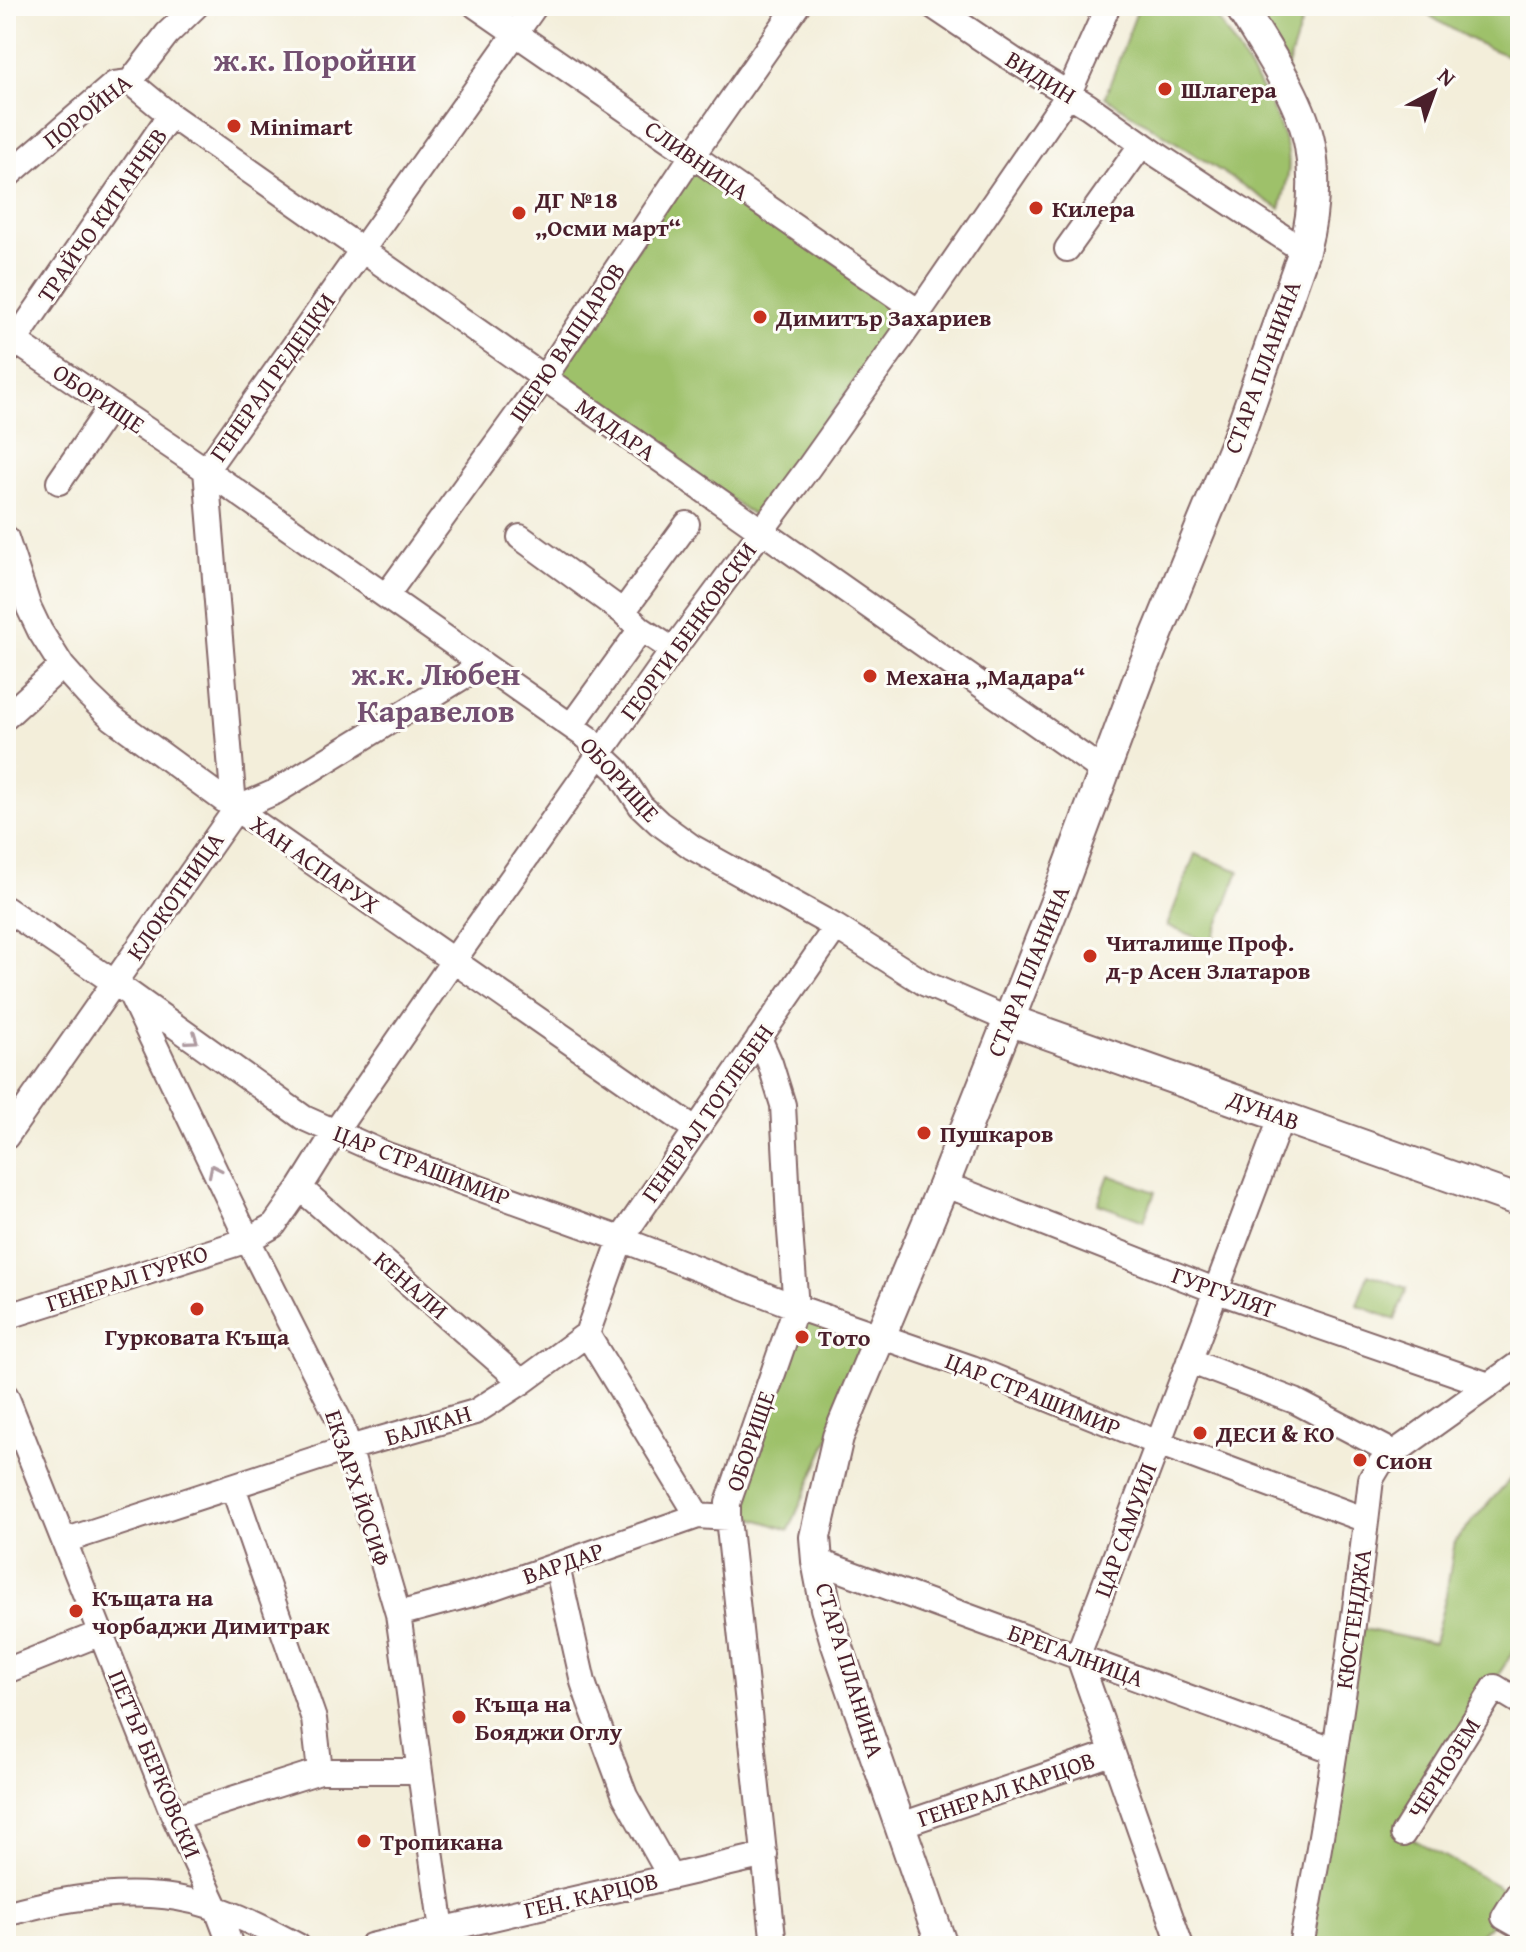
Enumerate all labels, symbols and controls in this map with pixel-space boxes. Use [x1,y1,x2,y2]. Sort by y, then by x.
district label: ж.к. Поройни [214,36,416,83]
street label: ВИДИН [999,42,1083,112]
north arrow [1394,52,1474,132]
text: N [1431,60,1463,94]
street label: ПОРОЙНА [35,65,139,157]
place label: Шлагера [1181,72,1277,107]
marker: Шлагера [1156,80,1174,98]
place label: Minimart [250,109,353,144]
street label: СЛИВНИЦА [638,111,757,209]
marker: Minimart [225,117,243,135]
street label: ТРАЙЧО КИТАНЧЕВ [28,120,176,310]
place label: ДГ №18 „Осми март“ [534,182,681,245]
place label: Килера [1052,191,1136,226]
marker: Килера [1027,199,1045,217]
marker: ДГ №18 „Осми март“ [510,204,528,222]
street label: ЩЕРЮ ВАПЦАРОВ [501,255,633,429]
street label: СТАРА ПЛАНИНА [1214,275,1310,458]
street label: ГЕНЕРАЛ РЕДЕЦКИ [201,286,343,468]
place label: Димитър Захариев [775,300,992,335]
marker: Димитър Захариев [751,308,769,326]
street label: ОБОРИЩЕ [46,354,152,442]
street label: МАДАРА [569,389,664,470]
street label: ГЕОРГИ БЕНКОВСКИ [611,535,765,727]
district label: ж.к. Любен Каравелов [352,650,520,734]
place label: Механа „Мадара“ [886,659,1085,694]
marker: Механа „Мадара“ [861,667,879,685]
street label: ОБОРИЩЕ [572,729,668,829]
street label: ХАН АСПАРУХ [243,806,387,922]
street label: КЛОКОТНИЦА [118,824,232,967]
street label: СТАРА ПЛАНИНА [978,880,1078,1062]
place label: Читалище Проф. д-р Асен Златаров [1106,925,1310,988]
marker: Читалище Проф. д-р Асен Златаров [1081,947,1099,965]
street label: ГЕНЕРАЛ ТОТЛЕБЕН [632,1017,782,1209]
one-way arrow [184,1029,198,1044]
street label: ДУНАВ [1222,1081,1305,1139]
street label: ЦАР СТРАШИМИР [329,1115,515,1215]
place label: Пушкаров [940,1116,1054,1151]
marker: Пушкаров [915,1124,933,1142]
one-way arrow [209,1163,224,1178]
street label: ГЕНЕРАЛ ГУРКО [42,1235,212,1321]
street label: КЕНАЛИ [366,1243,456,1327]
street label: ГУРГУЛЯТ [1167,1257,1281,1327]
marker: Гурковата Къща [188,1300,206,1318]
place label: Гурковата Къща [105,1319,290,1354]
place label: Тото [818,1320,871,1355]
marker: Тото [793,1328,811,1346]
street label: ЦАР СТРАШИМИР [940,1343,1126,1445]
street label: ОБОРИЩЕ [716,1386,784,1496]
street label: БАЛКАН [380,1395,476,1455]
street label: ЕКЗАРХ ЙОСИФ [316,1405,400,1571]
place label: ДЕСИ & КО [1215,1416,1335,1451]
marker: ДЕСИ & КО [1191,1424,1209,1442]
place label: Сион [1376,1443,1432,1478]
marker: Сион [1351,1451,1369,1469]
street label: ЦАР САМУИЛ [1084,1458,1166,1602]
street label: ВАРДАР [518,1533,608,1593]
street label: КЮСТЕНДЖА [1326,1546,1380,1691]
street label: СТАРА ПЛАНИНА [807,1578,893,1762]
place label: Къщата на чорбаджи Димитрак [92,1580,330,1643]
marker: Къщата на чорбаджи Димитрак [67,1602,85,1620]
street label: БРЕГАЛНИЦА [1003,1614,1149,1696]
street label: ПЕТЪР БЕРКОВСКИ [100,1664,210,1864]
place label: Къща на Бояджи Оглу [475,1686,623,1749]
marker: Къща на Бояджи Оглу [450,1708,468,1726]
street label: ЧЕРНОЗЕМ [1399,1711,1489,1825]
street label: ГЕНЕРАЛ КАРЦОВ [913,1742,1099,1836]
place label: Тропикана [380,1824,504,1859]
marker: Тропикана [355,1832,373,1850]
street label: ГЕН. КАРЦОВ [520,1863,662,1927]

